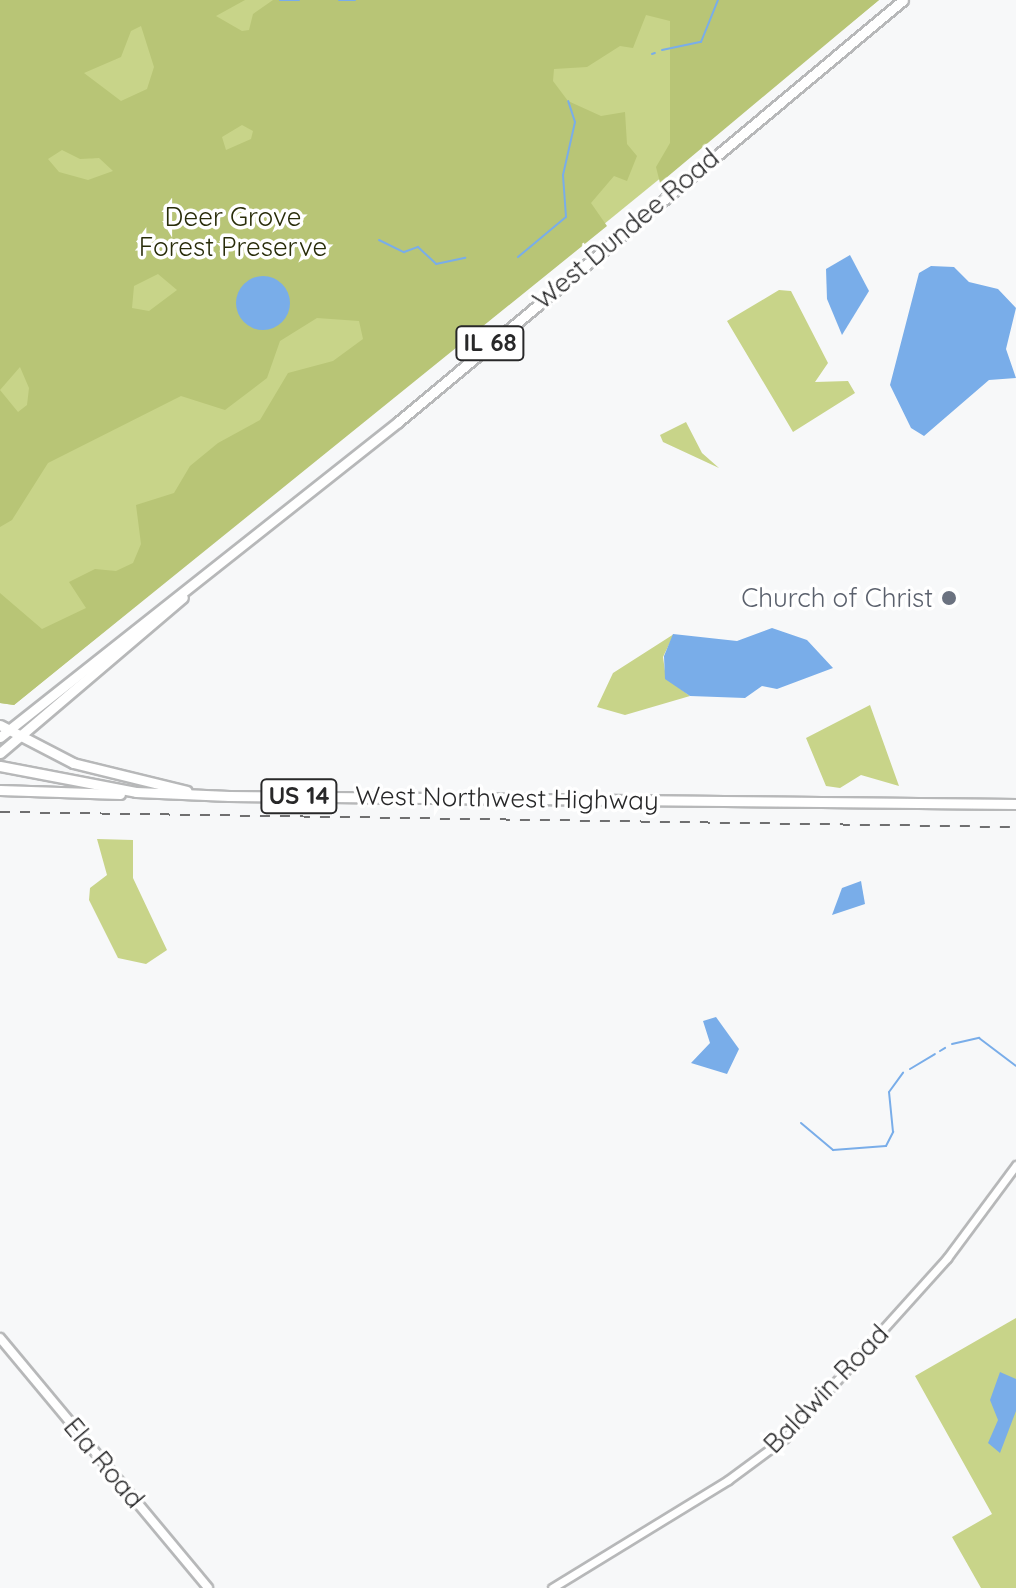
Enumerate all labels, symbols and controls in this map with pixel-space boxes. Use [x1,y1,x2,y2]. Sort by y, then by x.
street label: West Dundee Road [527,142,725,316]
park label: Deer Grove Forest Preserve [139,201,327,262]
road number: IL 68 [454,323,526,363]
place label: Church of Christ [741,582,933,614]
marker: Church of Christ [940,589,958,607]
road number: US 14 [259,776,339,816]
street label: West Northwest Highway [355,780,659,816]
street label: Baldwin Road [757,1318,895,1460]
street label: Ela Road [57,1412,151,1514]

